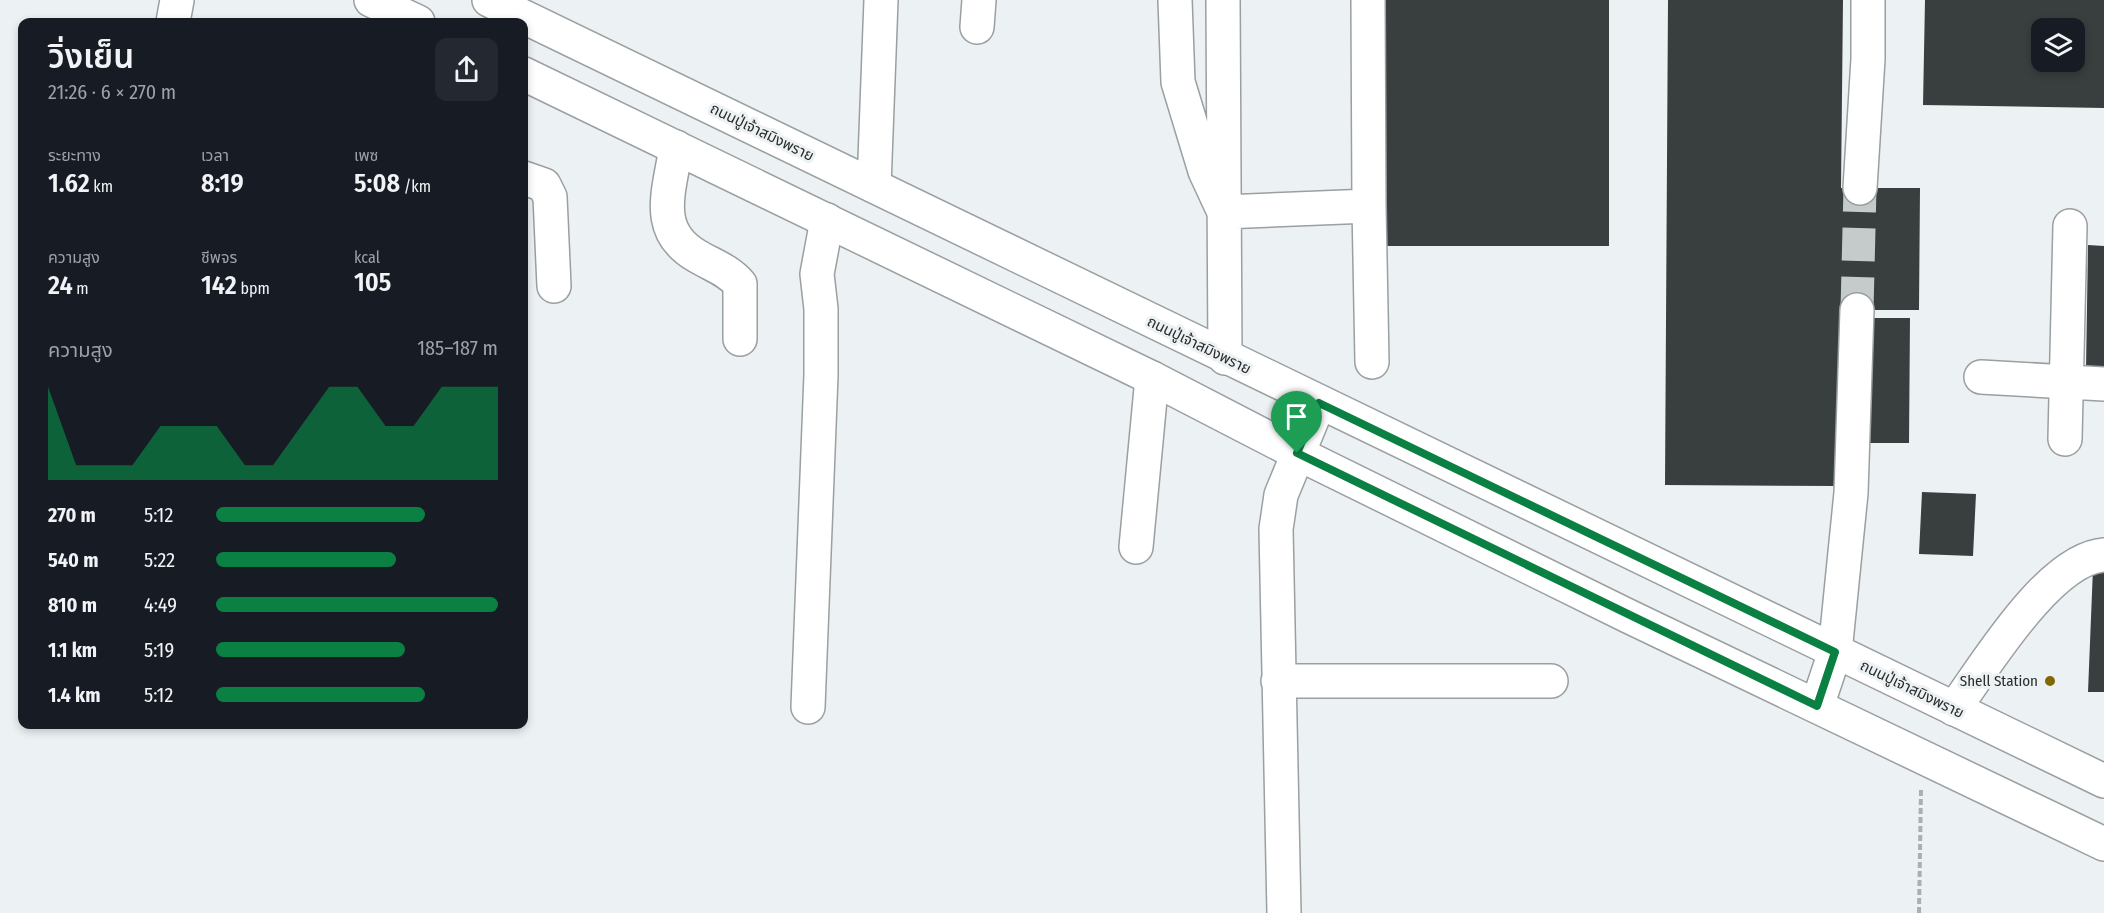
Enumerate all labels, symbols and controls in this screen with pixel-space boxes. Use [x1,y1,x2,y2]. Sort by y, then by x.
map controls [2031,18,2085,72]
button: layers [2031,18,2085,72]
text: วิ่งเย็น [48,37,134,77]
button: share [435,38,498,101]
text: 21:26 · 6 × 270 m [48,80,176,104]
street label: ถนนปู่เจ้าสมิงพราย [707,99,817,165]
text: ระยะทาง [48,146,101,165]
text: เวลา [201,146,229,165]
text: เพซ [354,146,378,165]
text: 1.62 [48,168,90,199]
text: 8:19 [201,168,244,199]
text: 5:08 [354,168,400,199]
text: km [90,177,113,196]
text: /km [400,177,431,196]
text: ความสูง [48,248,100,267]
text: ชีพจร [201,248,237,267]
text: kcal [354,248,380,267]
text: 105 [354,267,391,298]
text: 24 [48,270,73,301]
text: 142 [201,270,237,301]
text: m [73,279,89,298]
text: bpm [237,279,270,298]
street label: ถนนปู่เจ้าสมิงพราย [1144,312,1254,378]
text: 185–187 m [417,336,498,360]
text: ความสูง [48,338,113,362]
pin [1271,391,1322,453]
icon: arrive [1280,400,1313,433]
text: 270 m [48,503,96,527]
text: 5:12 [144,503,173,527]
text: 540 m [48,548,98,572]
text: 5:22 [144,548,175,572]
text: 810 m [48,593,97,617]
text: 4:49 [144,593,177,617]
text: 1.1 km [48,638,97,662]
text: 5:19 [144,638,174,662]
street label: ถนนปู่เจ้าสมิงพราย [1857,656,1967,722]
place label: Shell Station [1960,672,2038,690]
marker: Shell Station [2043,674,2057,688]
text: 1.4 km [48,683,100,707]
text: 5:12 [144,683,173,707]

